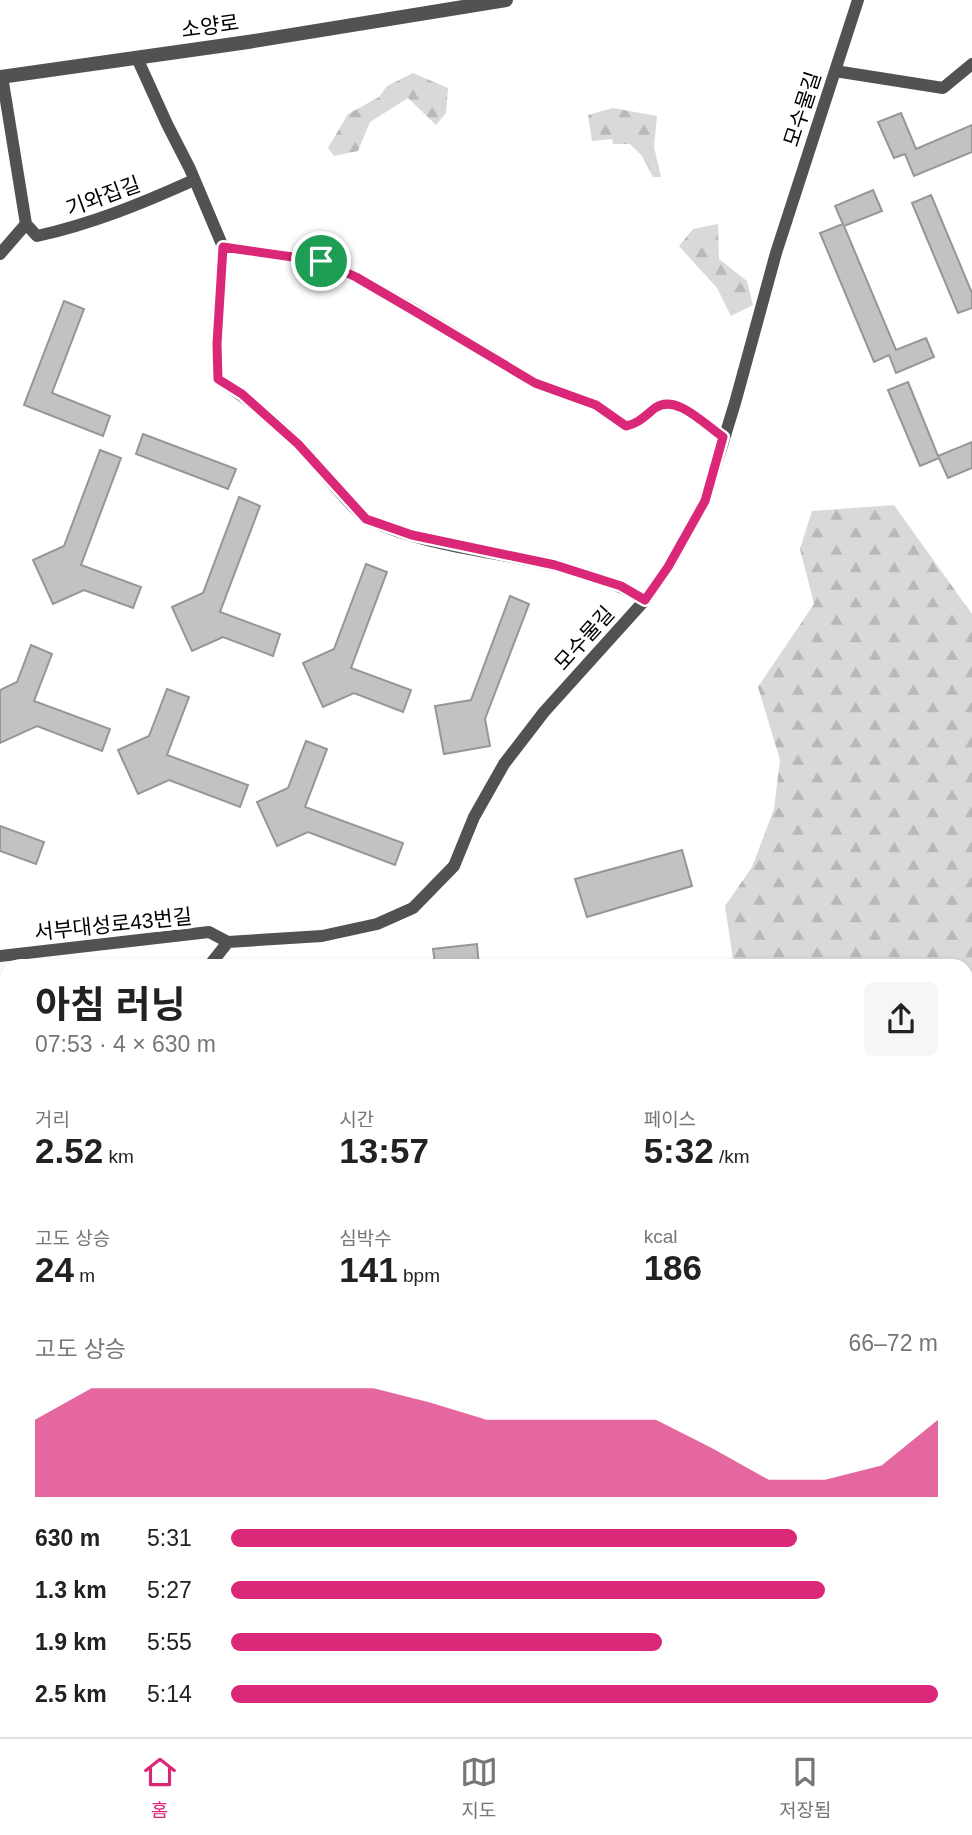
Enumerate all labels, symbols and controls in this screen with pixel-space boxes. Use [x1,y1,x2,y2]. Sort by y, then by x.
street label: 소양로 [180,11,240,41]
street label: 모수물길 [779,69,825,149]
street label: 기와집길 [63,172,143,220]
pin [291,231,351,291]
icon: arrive [302,242,340,280]
street label: 모수물길 [550,602,618,674]
street label: 서부대성로43번길 [33,904,193,944]
button: share [864,982,938,1056]
text: 아침 러닝 [35,984,185,1026]
text: 07:53 · 4 × 630 m [35,1031,216,1057]
text: 거리 [35,1109,70,1130]
text: 시간 [339,1109,374,1130]
text: 페이스 [644,1109,696,1130]
text: 2.52 [35,1131,103,1170]
text: 13:57 [339,1131,429,1170]
text: 5:32 [644,1131,714,1170]
text: km [103,1146,134,1167]
text: /km [714,1146,750,1167]
text: kcal [644,1226,677,1247]
text: 고도 상승 [35,1228,110,1249]
text: 심박수 [339,1228,392,1249]
text: 186 [644,1248,702,1287]
text: 24 [35,1250,74,1289]
text: 141 [339,1250,398,1289]
text: m [74,1265,95,1286]
text: bpm [398,1265,440,1286]
text: 66–72 m [848,1330,938,1356]
text: 고도 상승 [35,1336,126,1362]
text: 630 m [35,1525,100,1551]
text: 5:31 [147,1525,192,1551]
text: 1.3 km [35,1577,107,1603]
text: 5:27 [147,1577,192,1603]
text: 1.9 km [35,1629,107,1655]
text: 5:55 [147,1629,192,1655]
text: 2.5 km [35,1681,107,1707]
text: 5:14 [147,1681,192,1707]
tab: 홈 [141,1753,179,1822]
tab: 지도 [460,1753,498,1822]
tab: 저장됨 [779,1753,831,1822]

